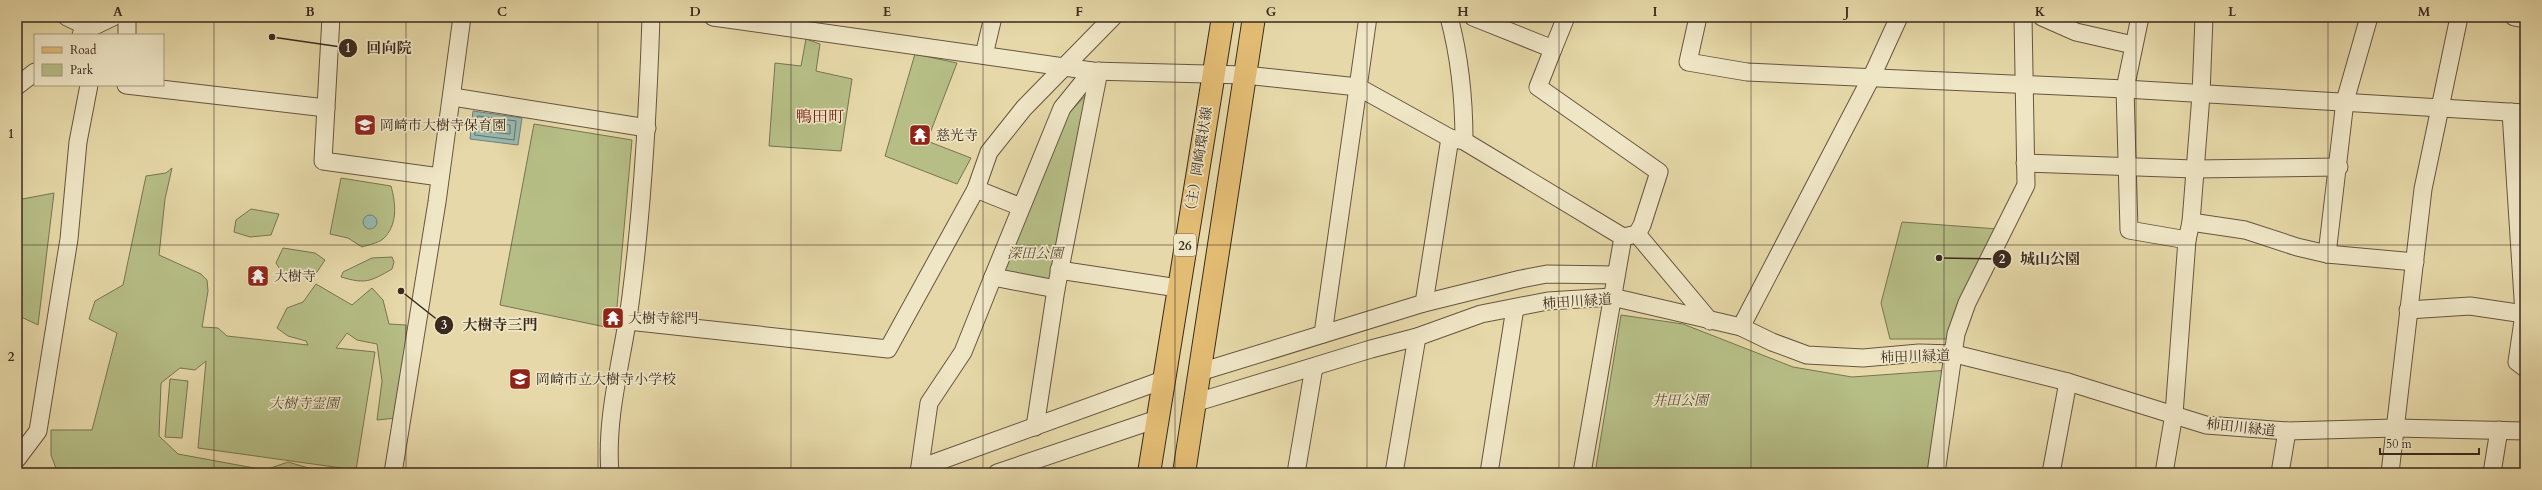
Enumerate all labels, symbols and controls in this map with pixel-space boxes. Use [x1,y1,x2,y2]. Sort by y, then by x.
text: A [113,3,123,21]
text: B [305,3,315,21]
text: C [497,3,507,21]
text: D [689,3,701,21]
text: E [883,3,891,21]
text: F [1075,3,1083,21]
text: G [1266,3,1277,21]
text: H [1457,3,1469,21]
text: I [1652,3,1658,21]
text: J [1843,3,1850,21]
text: K [2035,3,2046,21]
text: L [2228,3,2237,21]
text: M [2418,3,2431,21]
legend [34,34,164,86]
callout: 回向院 [338,34,419,61]
text: 回向院 [366,38,412,58]
text: 1 [345,40,351,56]
text: Road [70,42,97,58]
text: Park [70,62,94,78]
street label: （主）岡崎環状線 [1180,105,1217,219]
district label: 鴨田町 [796,106,844,128]
school or university icon: 岡崎市大樹寺保育園 [352,112,378,138]
place label: 岡崎市大樹寺保育園 [380,116,506,135]
temple icon: 慈光寺 [907,122,933,148]
text: 1 [8,125,14,143]
place label: 慈光寺 [936,126,978,145]
road number: 26 [1174,234,1196,256]
park label: 深田公園 [1007,244,1065,263]
callout: 城山公園 [1992,245,2088,272]
text: 城山公園 [2020,249,2080,269]
text: 2 [1999,251,2005,267]
temple icon: 大樹寺 [245,263,271,289]
place label: 大樹寺 [274,267,316,286]
street label: 柿田川緑道 [1541,290,1613,313]
temple icon: 大樹寺総門 [600,305,626,331]
place label: 大樹寺総門 [628,309,698,328]
callout: 大樹寺三門 [434,311,545,338]
text: 大樹寺三門 [462,315,538,335]
text: 3 [441,317,447,333]
street label: 柿田川緑道 [1880,346,1950,367]
text: 2 [8,348,15,366]
school or university icon: 岡崎市立大樹寺小学校 [507,366,533,392]
place label: 岡崎市立大樹寺小学校 [536,370,676,389]
park label: 井田公園 [1652,391,1710,410]
park label: 大樹寺霊園 [269,394,341,413]
street label: 柿田川緑道 [2205,414,2277,441]
scale bar [2380,430,2479,456]
text: 50 m [2386,436,2413,452]

